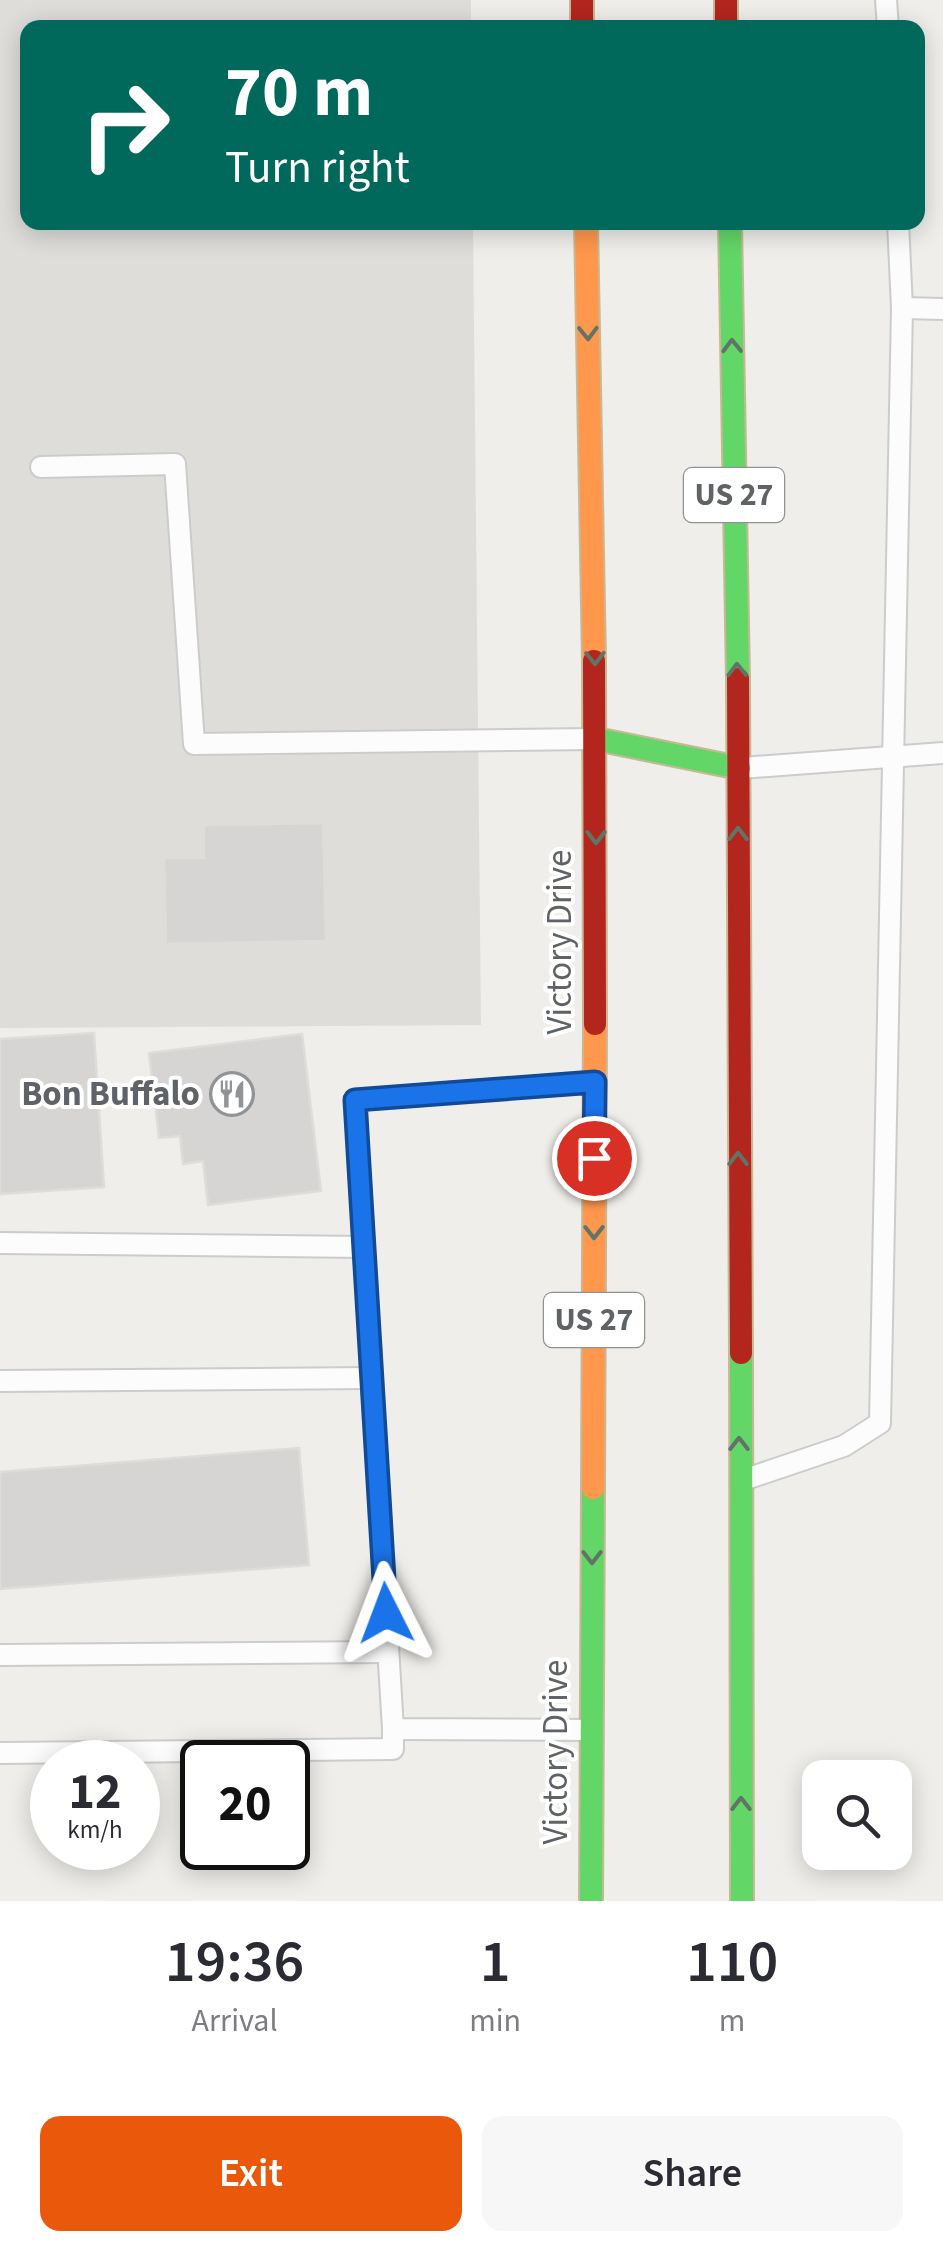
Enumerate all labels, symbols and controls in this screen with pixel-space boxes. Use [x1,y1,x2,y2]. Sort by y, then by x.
text: 70 m [225,43,373,143]
icon: right [60,60,190,190]
text: Turn right [225,136,410,200]
one-way arrow [578,326,599,342]
one-way arrow [721,337,742,353]
road number: US 27 [684,468,784,522]
one-way arrow [584,650,605,666]
one-way arrow [726,662,748,678]
one-way arrow [727,826,749,842]
one-way arrow [585,830,607,845]
street label: Victory Drive [535,850,585,1034]
place label: Bon Buffalo [21,1069,200,1119]
restaurant icon: Bon Buffalo [209,1071,255,1117]
pin [552,1116,637,1201]
icon: arrive [567,1131,622,1186]
one-way arrow [727,1151,749,1166]
one-way arrow [583,1224,605,1240]
road number: US 27 [544,1293,644,1347]
one-way arrow [728,1435,750,1450]
one-way arrow [581,1550,603,1565]
position arrow [334,1561,438,1665]
street label: Victory Drive [531,1660,581,1844]
speed limit sign: 20 [180,1740,310,1870]
text: 12 [69,1757,121,1828]
map controls [802,1760,912,1870]
button: search [802,1760,912,1870]
one-way arrow [730,1795,752,1810]
text: km/h [67,1812,123,1848]
text: 19:36 [165,1920,304,2005]
text: 1 [480,1920,511,2005]
text: 110 [686,1920,778,2005]
text: Arrival [192,1998,278,2044]
text: min [469,1998,521,2044]
text: m [719,1998,745,2044]
button: Exit [40,2116,462,2231]
button: Share [482,2116,903,2231]

